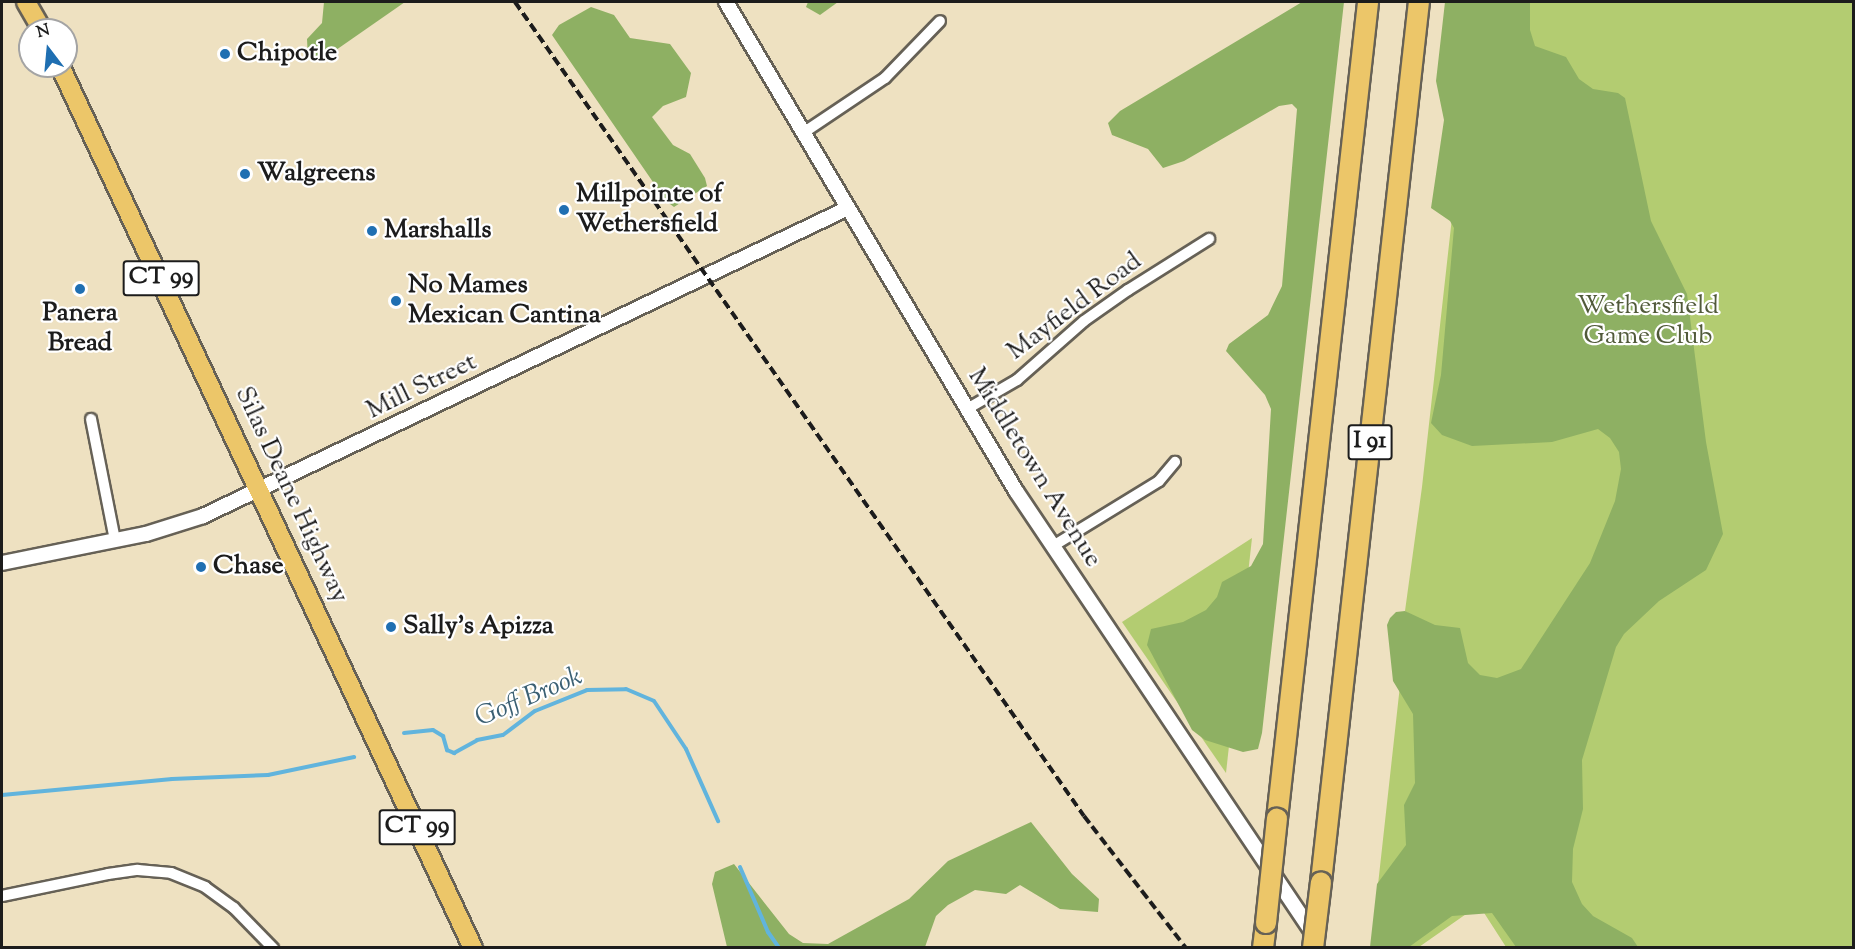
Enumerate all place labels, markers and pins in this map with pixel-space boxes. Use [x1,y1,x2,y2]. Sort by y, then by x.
place label: Chipotle [237,38,337,70]
marker: Chipotle [218,47,232,61]
place label: Walgreens [257,158,376,190]
marker: Walgreens [238,167,252,181]
place label: Millpointe of Wethersfield [576,179,722,240]
marker: Millpointe of Wethersfield [557,203,571,217]
place label: Marshalls [384,215,491,247]
marker: Marshalls [365,224,379,238]
place label: No Mames Mexican Cantina [408,270,601,332]
marker: Panera Bread [73,282,87,296]
marker: No Mames Mexican Cantina [389,294,403,308]
place label: Panera Bread [42,298,118,360]
place label: Chase [213,551,284,583]
marker: Chase [194,560,208,574]
place label: Sally's Apizza [403,611,554,643]
marker: Sally's Apizza [384,620,398,634]

